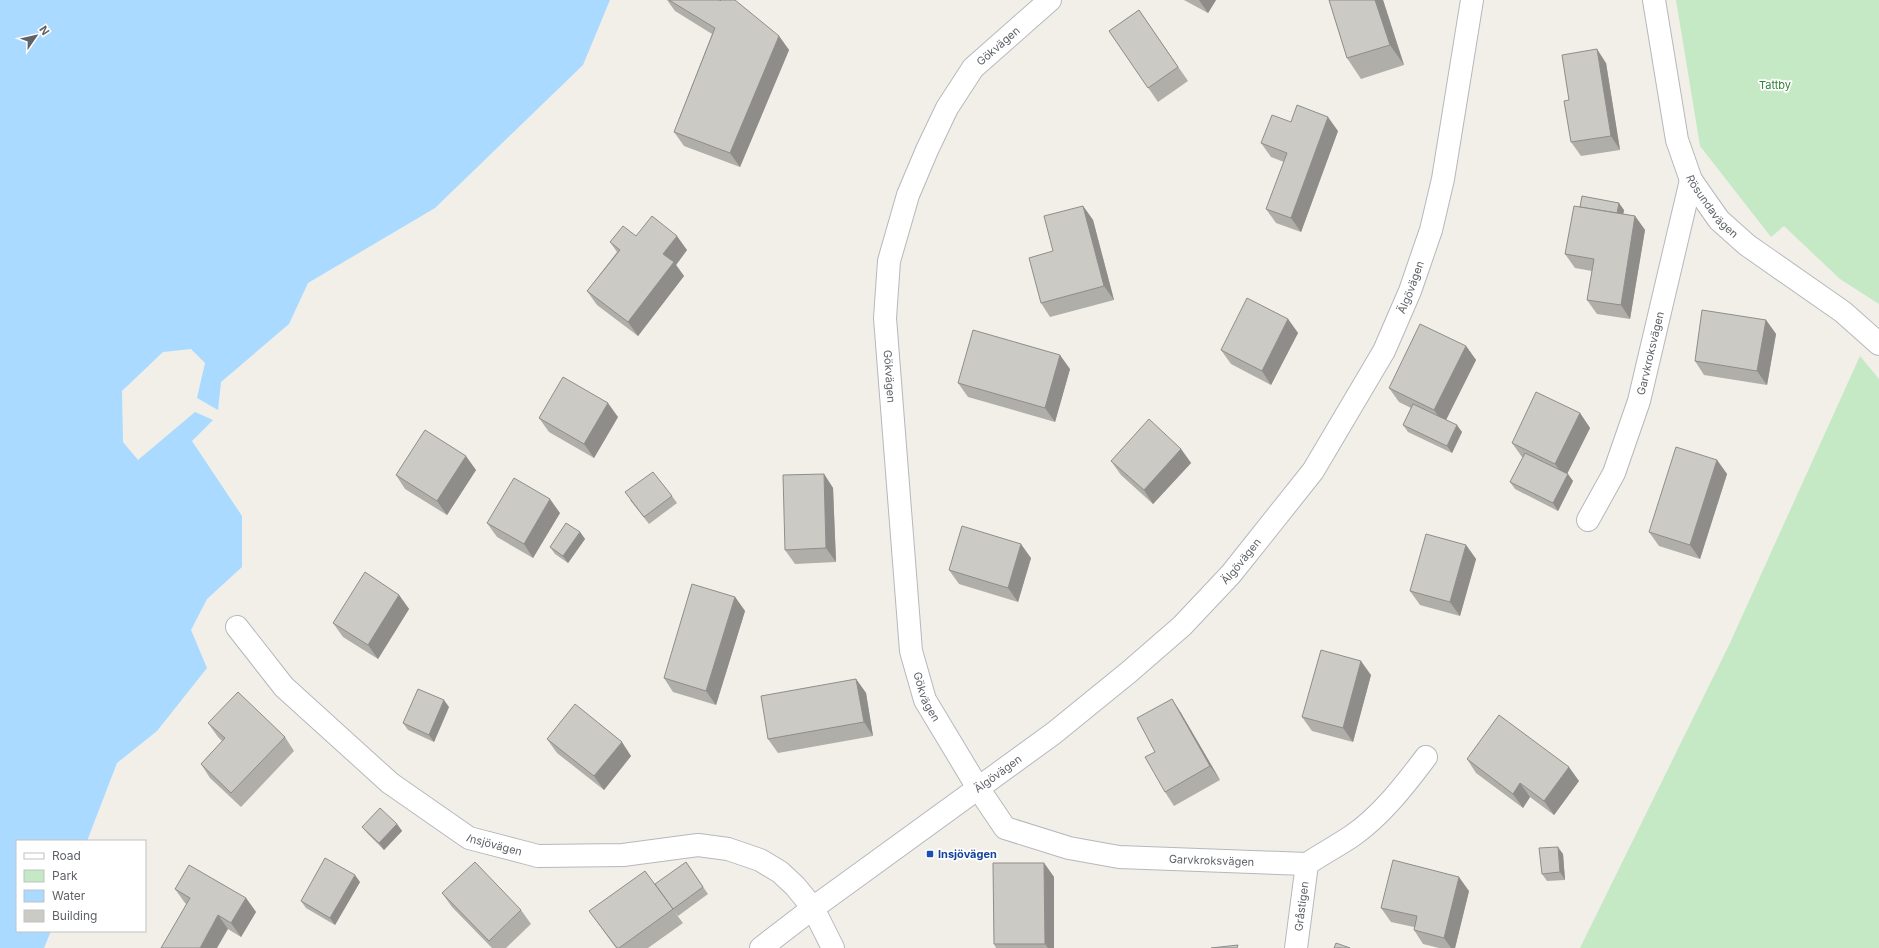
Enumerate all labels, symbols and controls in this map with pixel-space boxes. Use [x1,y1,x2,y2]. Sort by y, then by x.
north arrow [16,16,56,56]
text: N [36,23,52,38]
street label: Gökvägen [973,23,1023,69]
park label: Tattby [1759,78,1791,92]
street label: Rösundavägen [1683,173,1741,241]
street label: Älgövägen [1394,259,1427,316]
street label: Garvkroksvägen [1634,310,1667,396]
street label: Gökvägen [881,349,899,403]
street label: Älgövägen [1218,535,1264,587]
street label: Gökvägen [910,670,943,724]
street label: Älgövägen [971,752,1024,796]
street label: Insjövägen [464,831,524,859]
legend [16,840,146,932]
place label: Insjövägen [938,847,997,861]
text: Road [52,848,81,863]
marker: Insjövägen [925,849,935,859]
street label: Garvkroksvägen [1169,852,1254,869]
text: Park [52,868,78,883]
street label: Gråstigen [1291,880,1312,932]
text: Water [52,888,86,903]
text: Building [52,908,97,923]

